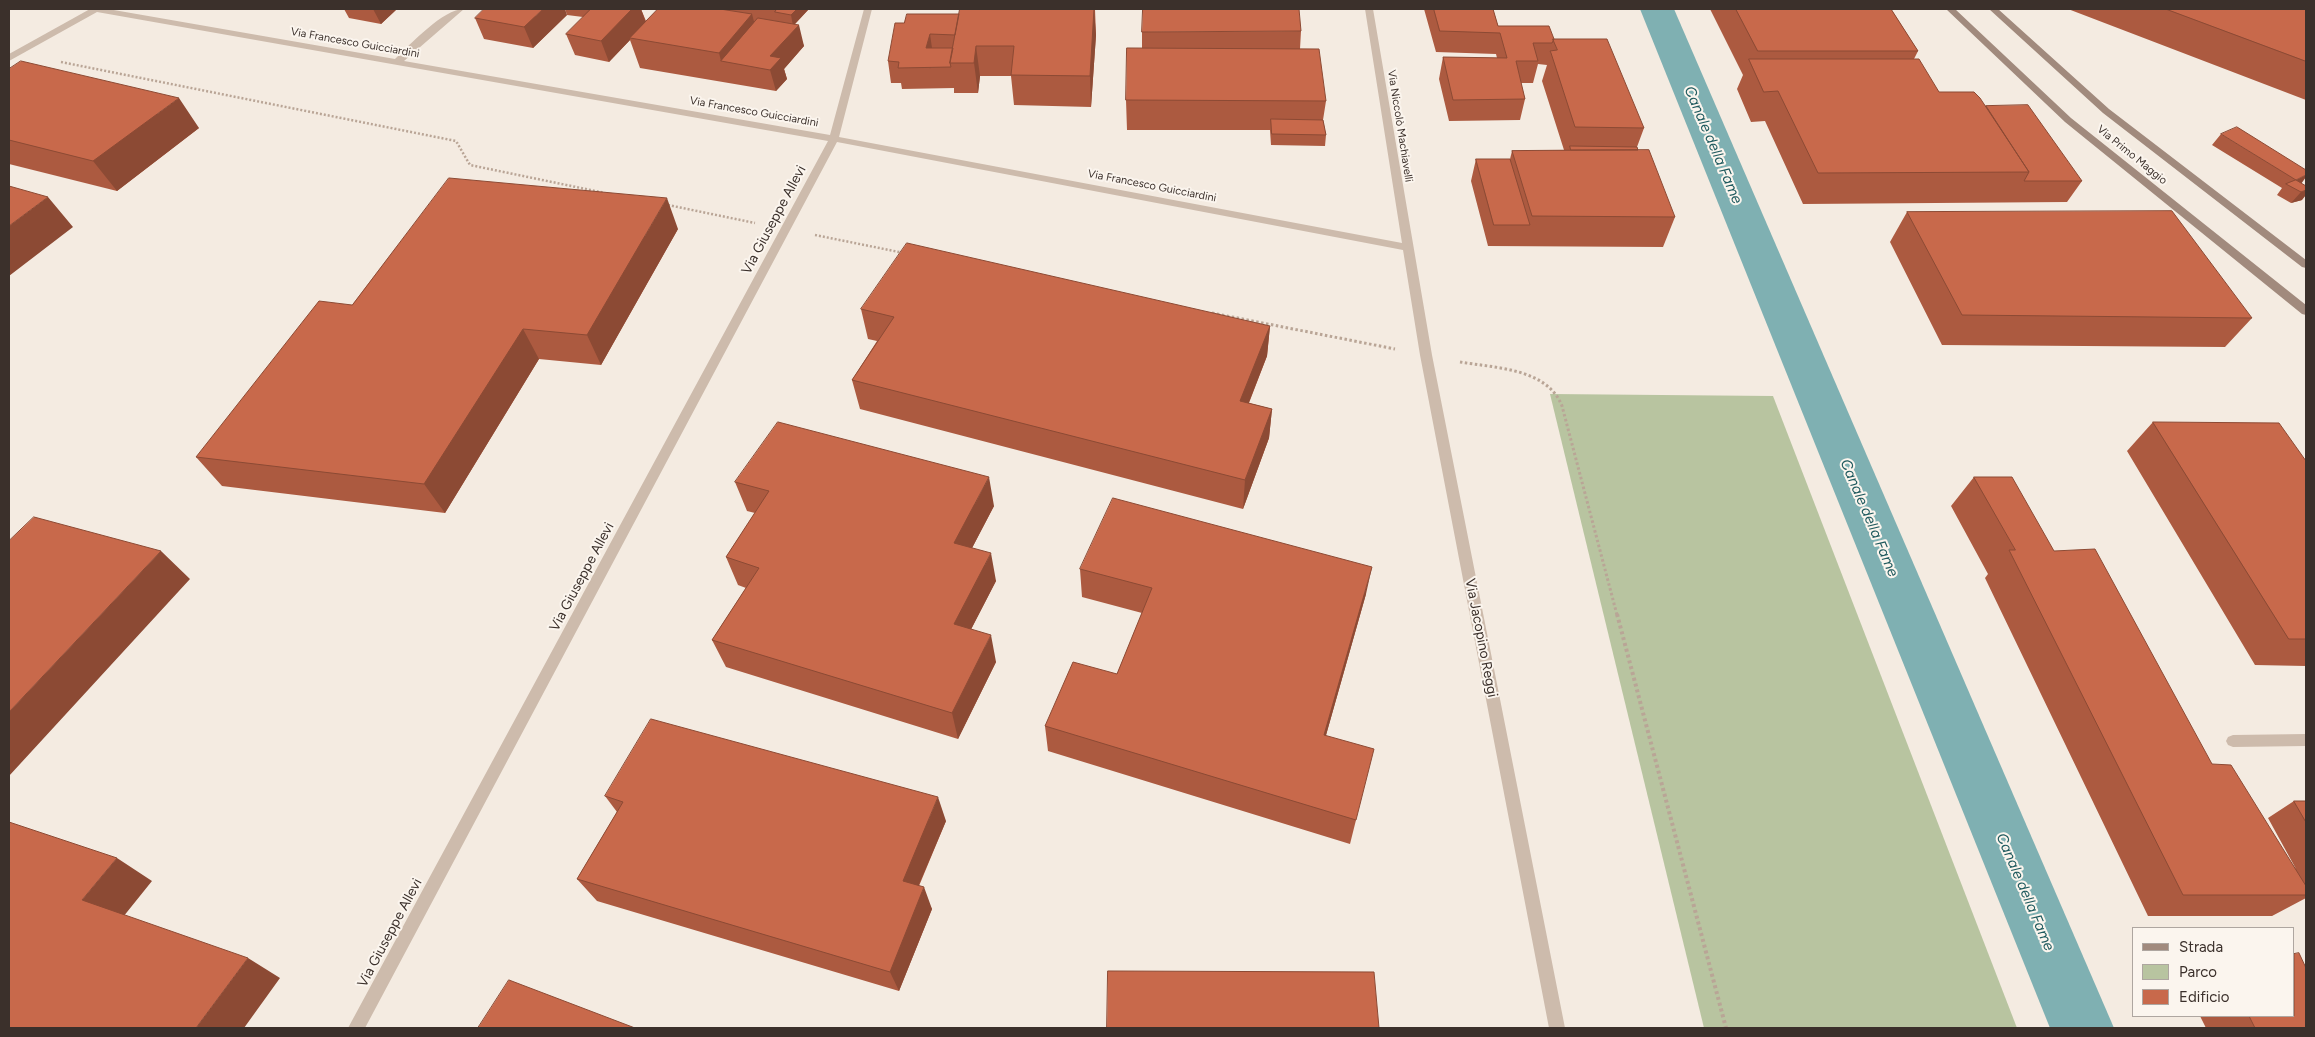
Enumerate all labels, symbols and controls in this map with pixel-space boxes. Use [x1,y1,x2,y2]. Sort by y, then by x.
street label: Via Francesco Guicciardini [290,25,420,61]
street label: Via Niccolò Machiavelli [1385,69,1415,183]
water label: Canale della Fame [1680,83,1746,207]
street label: Via Francesco Guicciardini [689,94,819,130]
street label: Via Primo Maggio [2094,123,2170,187]
street label: Via Giuseppe Allevi [738,163,810,277]
street label: Via Francesco Guicciardini [1087,167,1217,205]
water label: Canale della Fame [1836,456,1902,580]
street label: Via Giuseppe Allevi [546,520,618,634]
street label: Via Jacopino Reggi [1461,577,1501,699]
water label: Canale della Fame [1992,830,2058,954]
street label: Via Giuseppe Allevi [354,876,426,990]
legend [2132,927,2295,1017]
text: Strada [2179,938,2223,956]
text: Parco [2179,963,2217,981]
text: Edificio [2179,988,2229,1006]

